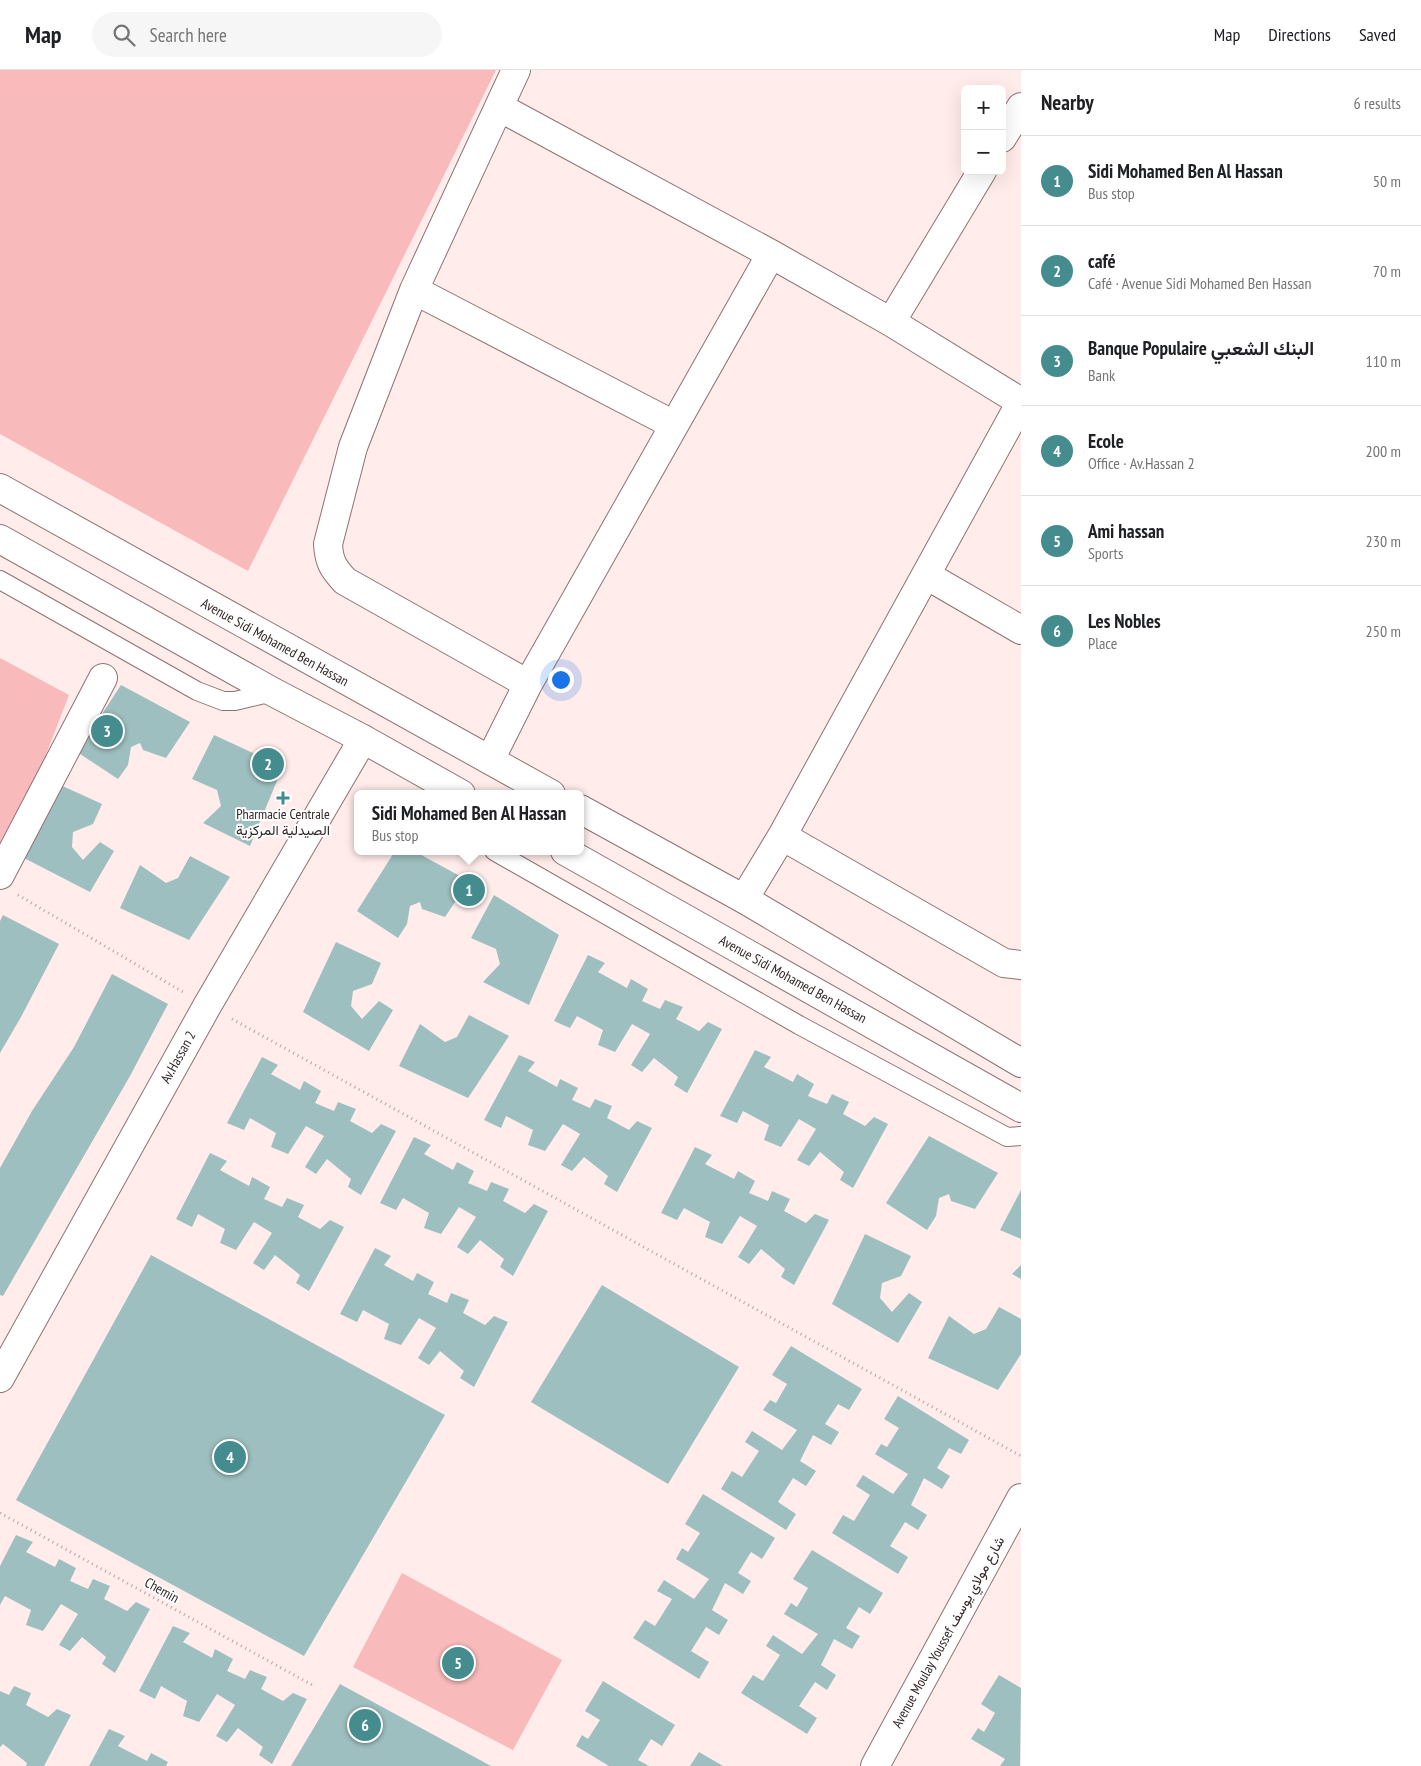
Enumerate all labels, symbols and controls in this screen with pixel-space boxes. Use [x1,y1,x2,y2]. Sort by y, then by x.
search box [92,12,442,57]
text: Map [25,19,62,50]
icon: search [110,21,138,49]
text: Search here [150,23,227,47]
text: Map [1214,23,1240,46]
text: Directions [1268,23,1331,46]
text: Saved [1359,23,1396,46]
map controls [961,85,1006,175]
button: + [961,85,1006,130]
text: Nearby [1041,89,1094,116]
text: 6 results [1354,93,1401,113]
button: − [961,130,1006,175]
text: Sidi Mohamed Ben Al Hassan [1088,159,1283,183]
text: 1 [1053,171,1061,191]
text: 50 m [1373,171,1401,191]
text: Bus stop [1088,183,1135,203]
text: café [1088,249,1116,273]
text: 2 [1053,261,1061,281]
text: 70 m [1373,261,1401,281]
text: Café · Avenue Sidi Mohamed Ben Hassan [1088,273,1312,293]
text: Banque Populaire البنك الشعبي [1088,336,1314,360]
text: 3 [1053,351,1061,371]
text: 110 m [1366,351,1401,371]
text: Bank [1088,365,1115,385]
text: Ecole [1088,429,1124,453]
text: 4 [1053,441,1061,461]
text: 200 m [1366,441,1401,461]
text: Office · Av.Hassan 2 [1088,453,1195,473]
text: Ami hassan [1088,519,1164,543]
text: 5 [1053,531,1061,551]
text: 230 m [1366,531,1401,551]
text: Sports [1088,543,1123,563]
street label: Avenue Sidi Mohamed Ben Hassan [198,594,352,690]
text: Les Nobles [1088,609,1161,633]
text: 6 [1053,621,1061,641]
text: 250 m [1366,621,1401,641]
text: Place [1088,633,1117,653]
your location [548,667,574,693]
pin: 3 [91,712,123,750]
pin: 2 [252,745,284,783]
popup [354,790,584,855]
marker: Pharmacie Centrale الصيدلية المركزية [277,792,289,804]
text: Sidi Mohamed Ben Al Hassan [372,801,566,825]
place label: Pharmacie Centrale الصيدلية المركزية [236,805,330,839]
text: Bus stop [372,825,419,845]
pin: 1 [453,871,485,909]
street label: Avenue Sidi Mohamed Ben Hassan [716,931,870,1027]
street label: Av.Hassan 2 [156,1028,200,1086]
pin: 4 [214,1438,246,1476]
street label: Avenue Moulay Youssef شارع مولاي يوسف [888,1533,1011,1732]
street label: Chemin [142,1573,182,1607]
pin: 5 [442,1644,474,1682]
pin: 6 [349,1706,381,1744]

